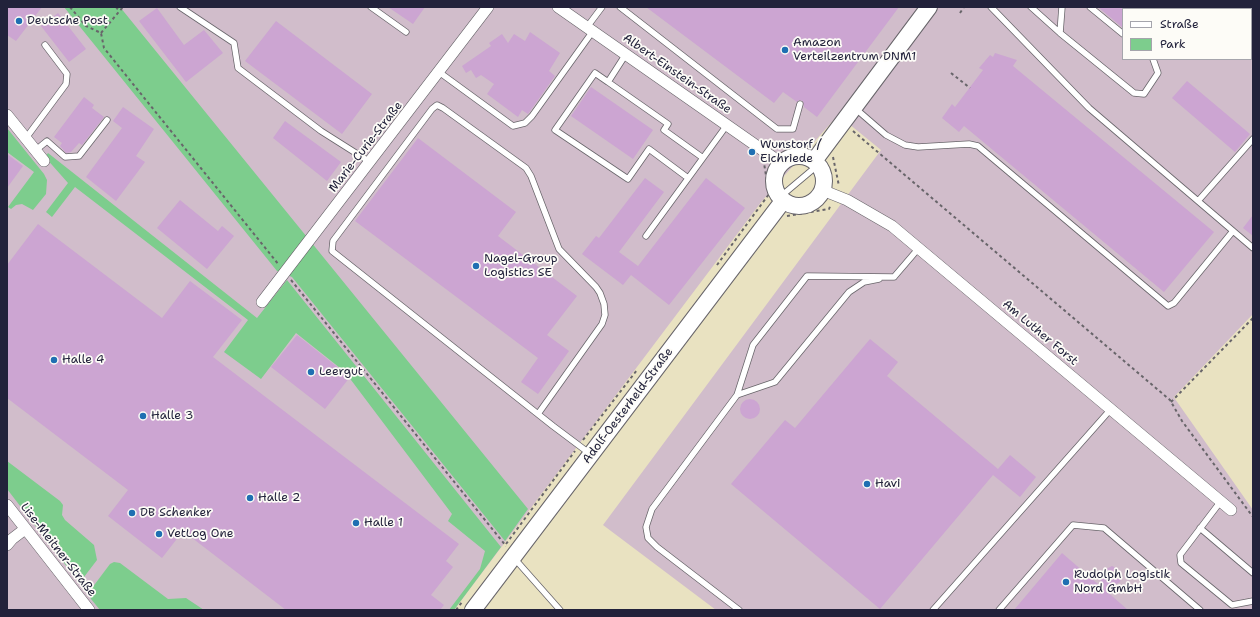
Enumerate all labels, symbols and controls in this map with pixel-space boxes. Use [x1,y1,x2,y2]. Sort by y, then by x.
legend [1122,8,1252,60]
place label: Deutsche Post [27,14,108,28]
marker: Deutsche Post [14,16,24,26]
text: Straße [1160,16,1199,32]
street label: Albert-Einstein-Straße [620,31,734,117]
place label: Amazon Verteilzentrum DNM1 [793,36,916,64]
text: Park [1160,36,1186,52]
marker: Amazon Verteilzentrum DNM1 [780,45,790,55]
street label: Marie-Curie-Straße [326,99,406,195]
place label: Wunstorf / Eichriede [760,138,821,166]
marker: Wunstorf / Eichriede [747,147,757,157]
place label: Nagel-Group Logistics SE [484,252,558,280]
marker: Nagel-Group Logistics SE [471,261,481,271]
street label: Am Luther Forst [999,297,1081,369]
street label: Adolf-Oesterheld-Straße [580,345,676,467]
place label: Halle 4 [62,353,104,367]
marker: Halle 4 [49,355,59,365]
place label: Leergut [319,365,363,379]
marker: Leergut [306,367,316,377]
place label: Halle 3 [151,409,193,423]
marker: Halle 3 [138,411,148,421]
place label: Havi [875,477,900,491]
marker: Havi [862,479,872,489]
place label: Halle 2 [258,491,300,505]
marker: Halle 2 [245,493,255,503]
street label: Lise-Meitner-Straße [17,500,99,600]
place label: DB Schenker [140,506,212,520]
marker: DB Schenker [127,508,137,518]
place label: Halle 1 [364,516,403,530]
marker: Halle 1 [351,518,361,528]
place label: VetLog One [167,527,234,541]
marker: VetLog One [154,529,164,539]
place label: Rudolph Logistik Nord GmbH [1074,568,1170,596]
marker: Rudolph Logistik Nord GmbH [1061,577,1071,587]

